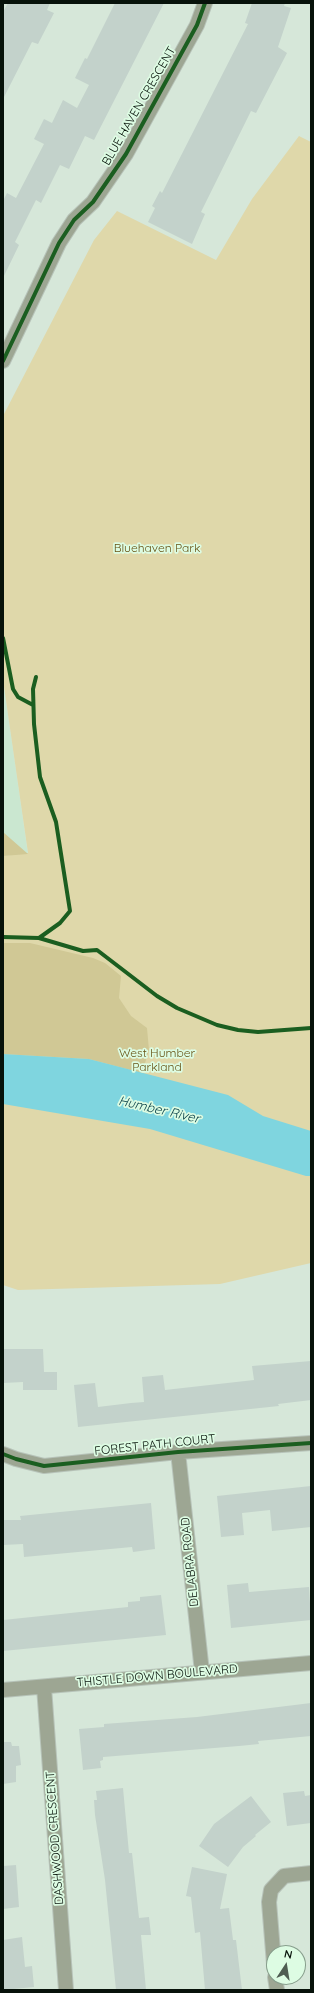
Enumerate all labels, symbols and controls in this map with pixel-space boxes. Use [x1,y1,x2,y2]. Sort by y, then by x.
street label: BLUE HAVEN CRESCENT [99,44,179,168]
park label: Bluehaven Park [114,541,200,555]
park label: West Humber Parkland [119,1046,195,1074]
water label: Humber River [117,1093,201,1127]
street label: FOREST PATH COURT [94,1431,216,1459]
street label: DELABRA ROAD [178,1517,202,1607]
street label: THISTLE DOWN BOULEVARD [76,1662,238,1690]
street label: DASHWOOD CRESCENT [43,1771,67,1905]
north arrow [266,1945,306,1985]
text: N [283,1947,294,1962]

